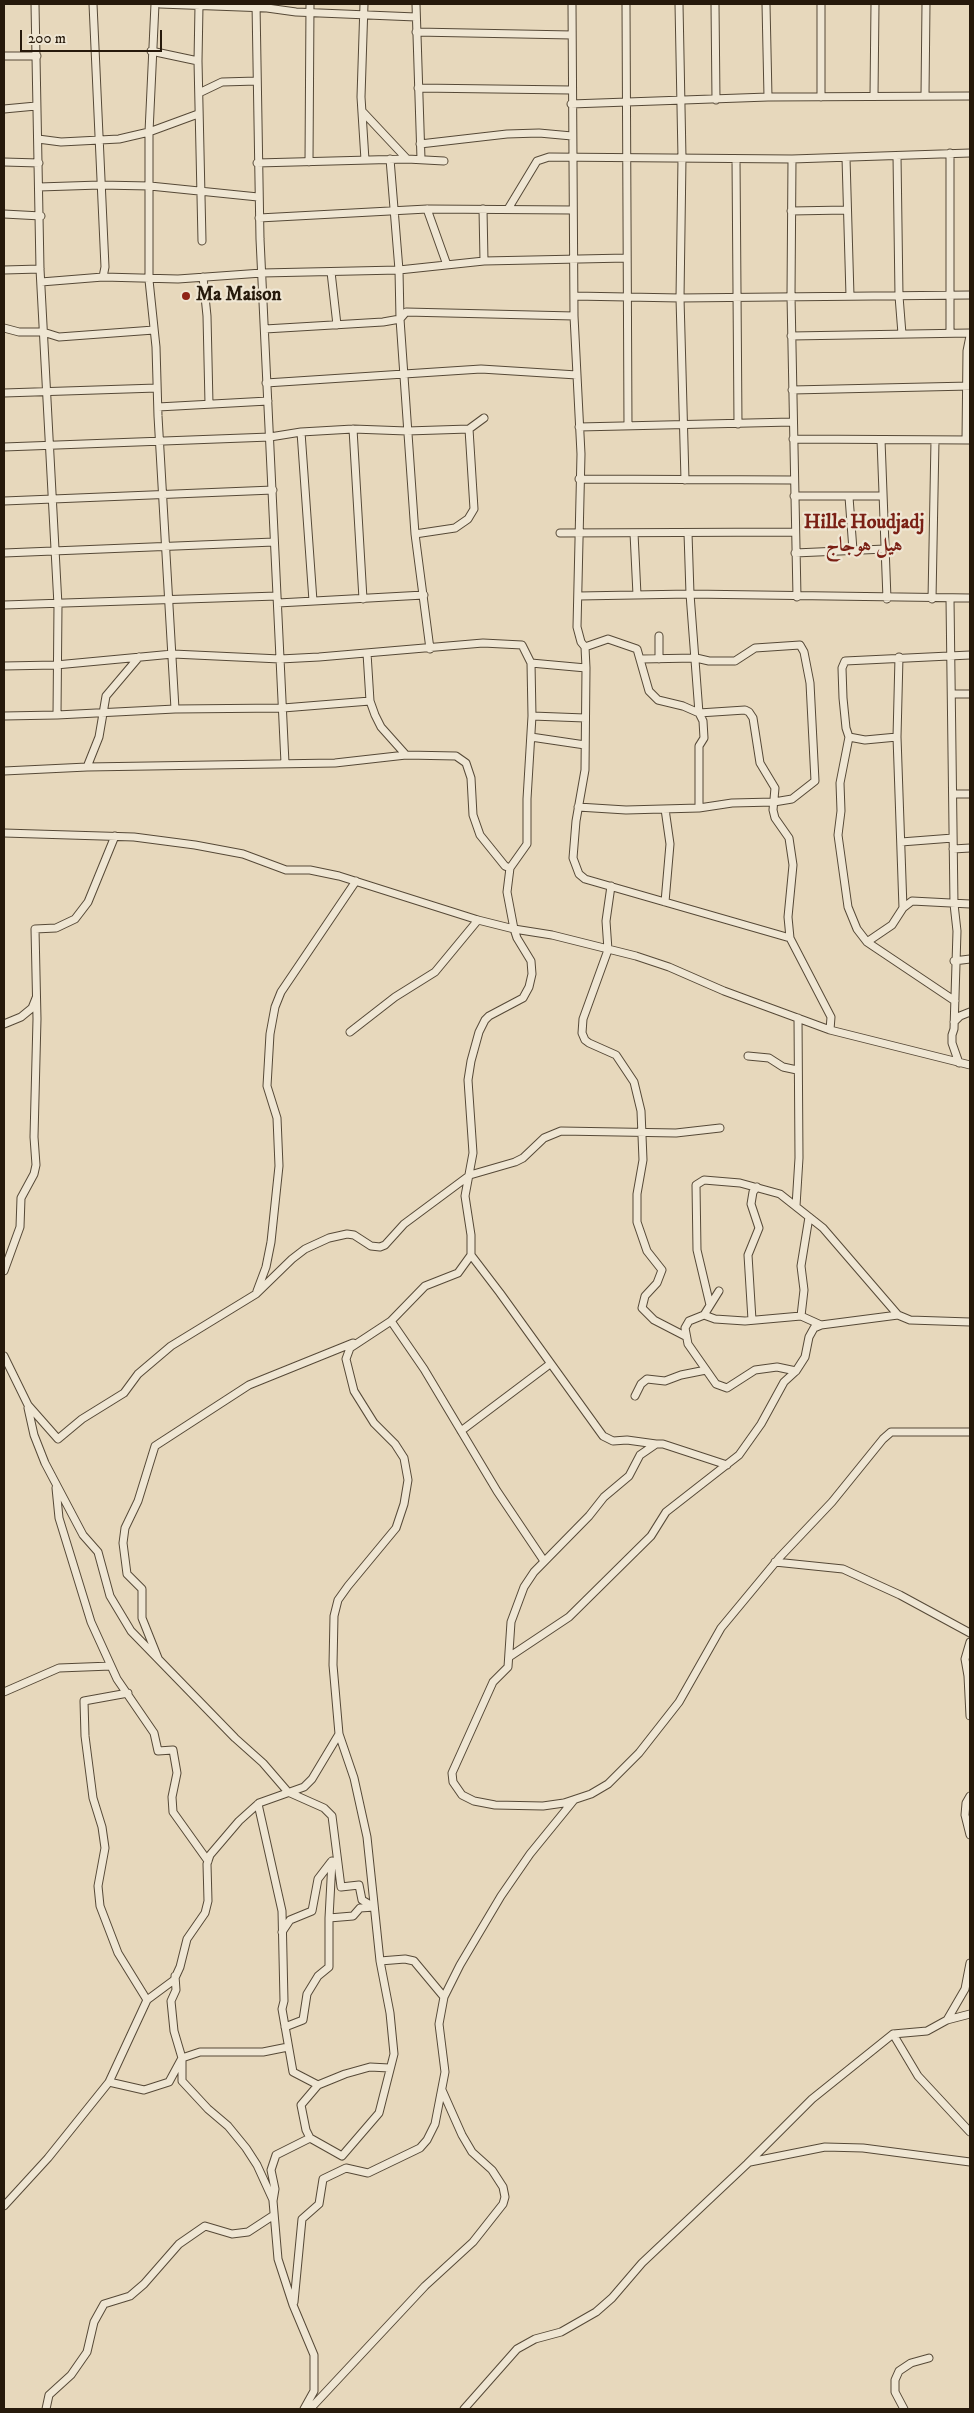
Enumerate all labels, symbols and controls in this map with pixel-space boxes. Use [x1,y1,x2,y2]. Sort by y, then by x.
scale bar [22,20,165,52]
text: 200 m [28,29,66,48]
place label: Ma Maison [196,285,281,307]
marker: Ma Maison [180,290,192,302]
district label: Hille Houdjadj هيل هوجاج [804,512,924,559]

